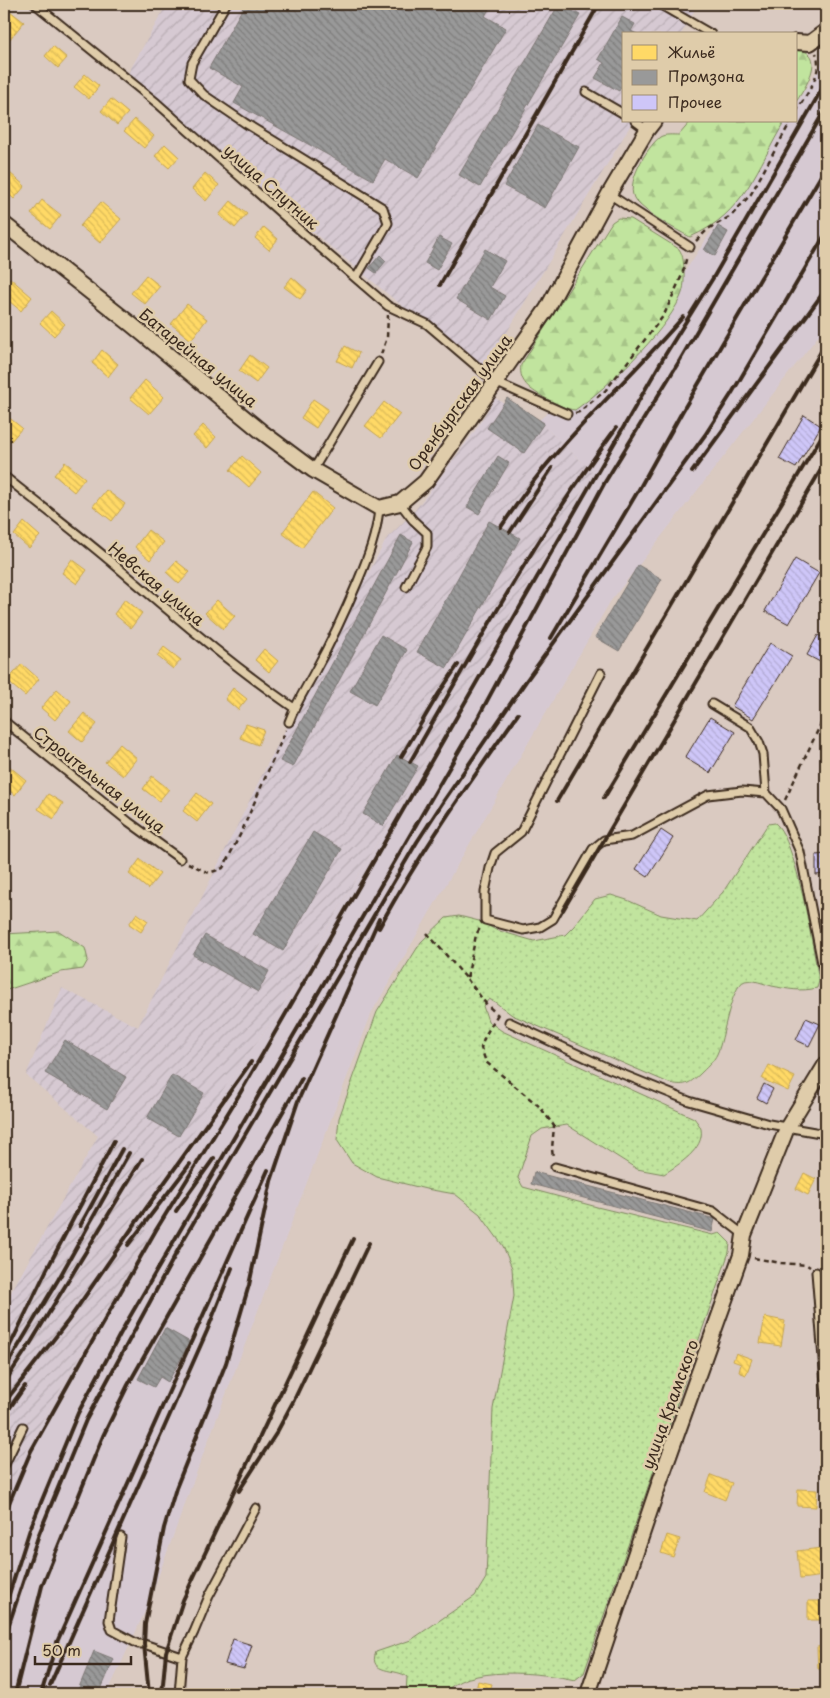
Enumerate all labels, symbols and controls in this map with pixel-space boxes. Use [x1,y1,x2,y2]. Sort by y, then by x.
legend [622,32,798,122]
text: Жильё [667,40,715,63]
text: Промзона [668,64,745,87]
text: Прочее [668,90,722,113]
street label: улица Спутник [219,138,325,235]
street label: Батарейная улица [135,302,263,412]
street label: Оренбургская улица [401,329,517,475]
street label: Невская улица [104,536,210,630]
street label: Строительная улица [29,720,171,838]
street label: улица Крамского [634,1336,704,1472]
scale bar [35,1633,131,1665]
text: 50 m [42,1638,81,1661]

